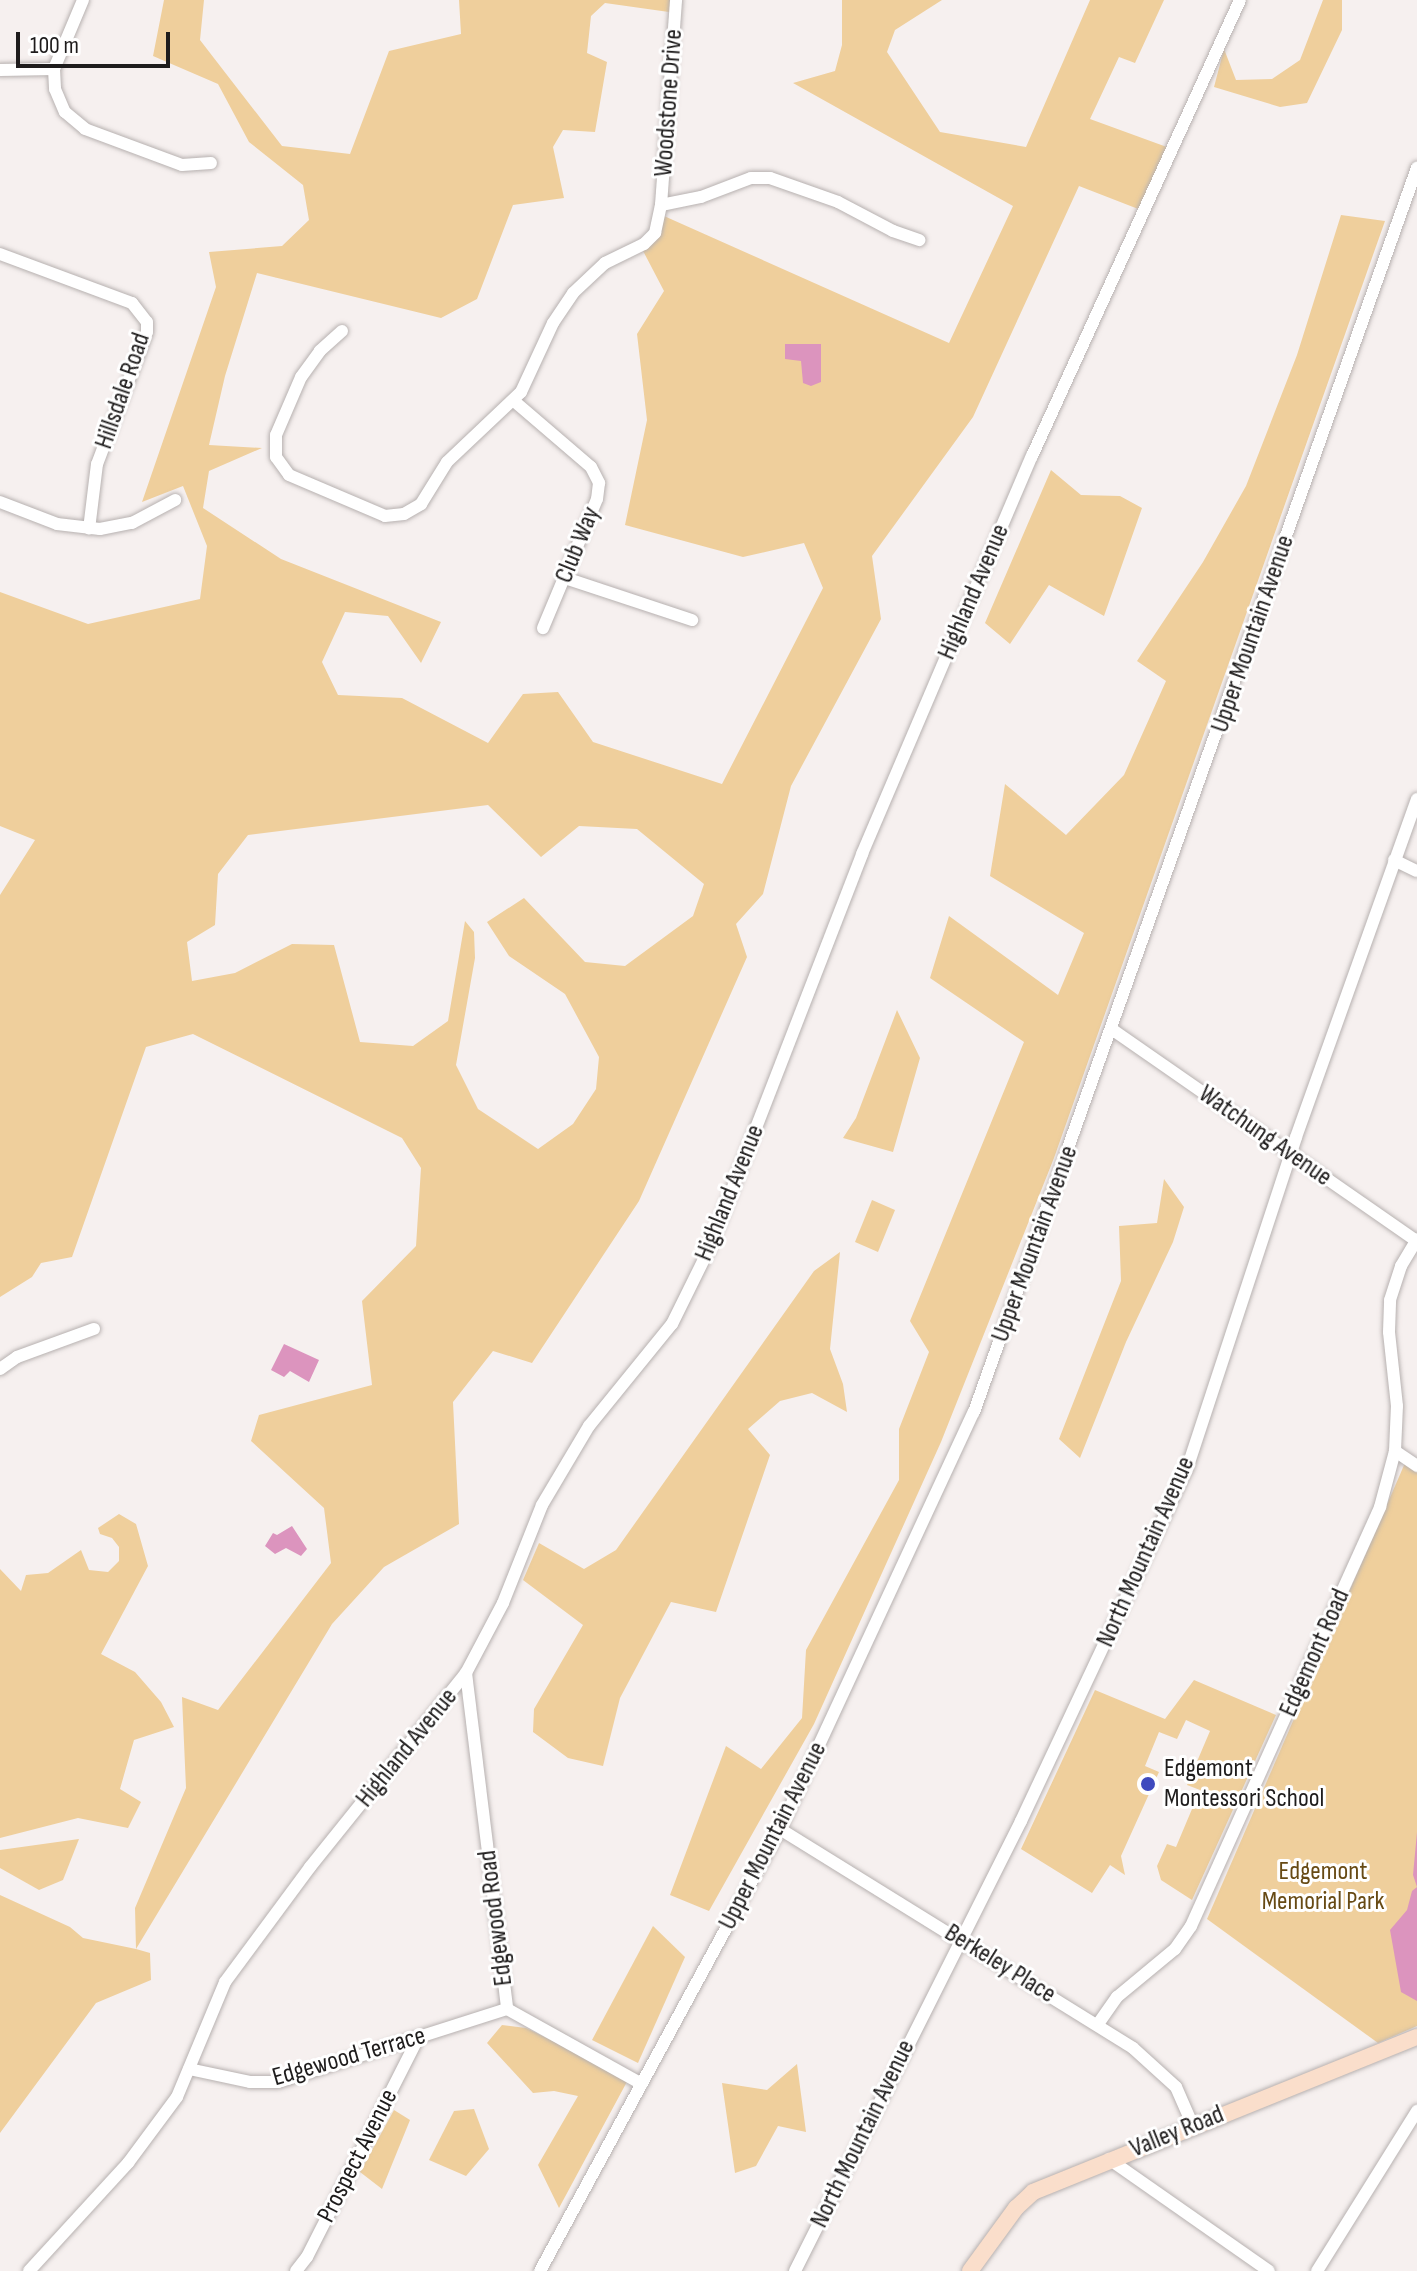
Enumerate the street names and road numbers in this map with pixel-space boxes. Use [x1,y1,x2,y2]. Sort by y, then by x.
street label: Woodstone Drive [648,28,690,178]
street label: Hillsdale Road [89,329,157,453]
street label: Club Way [549,502,607,588]
street label: Highland Avenue [931,520,1017,664]
street label: Upper Mountain Avenue [1205,531,1301,737]
street label: Watchung Avenue [1192,1079,1338,1193]
street label: Highland Avenue [689,1120,771,1266]
street label: Upper Mountain Avenue [985,1142,1085,1346]
street label: North Mountain Avenue [1090,1452,1202,1652]
street label: Edgemont Road [1273,1584,1357,1722]
street label: Highland Avenue [350,1682,464,1814]
street label: Upper Mountain Avenue [712,1737,834,1935]
street label: Edgewood Road [472,1848,520,1988]
street label: Berkeley Place [939,1918,1061,2010]
street label: Edgewood Terrace [269,2020,429,2094]
street label: North Mountain Avenue [804,2035,922,2233]
street label: Prospect Avenue [311,2084,405,2228]
street label: Valley Road [1126,2099,1228,2165]

